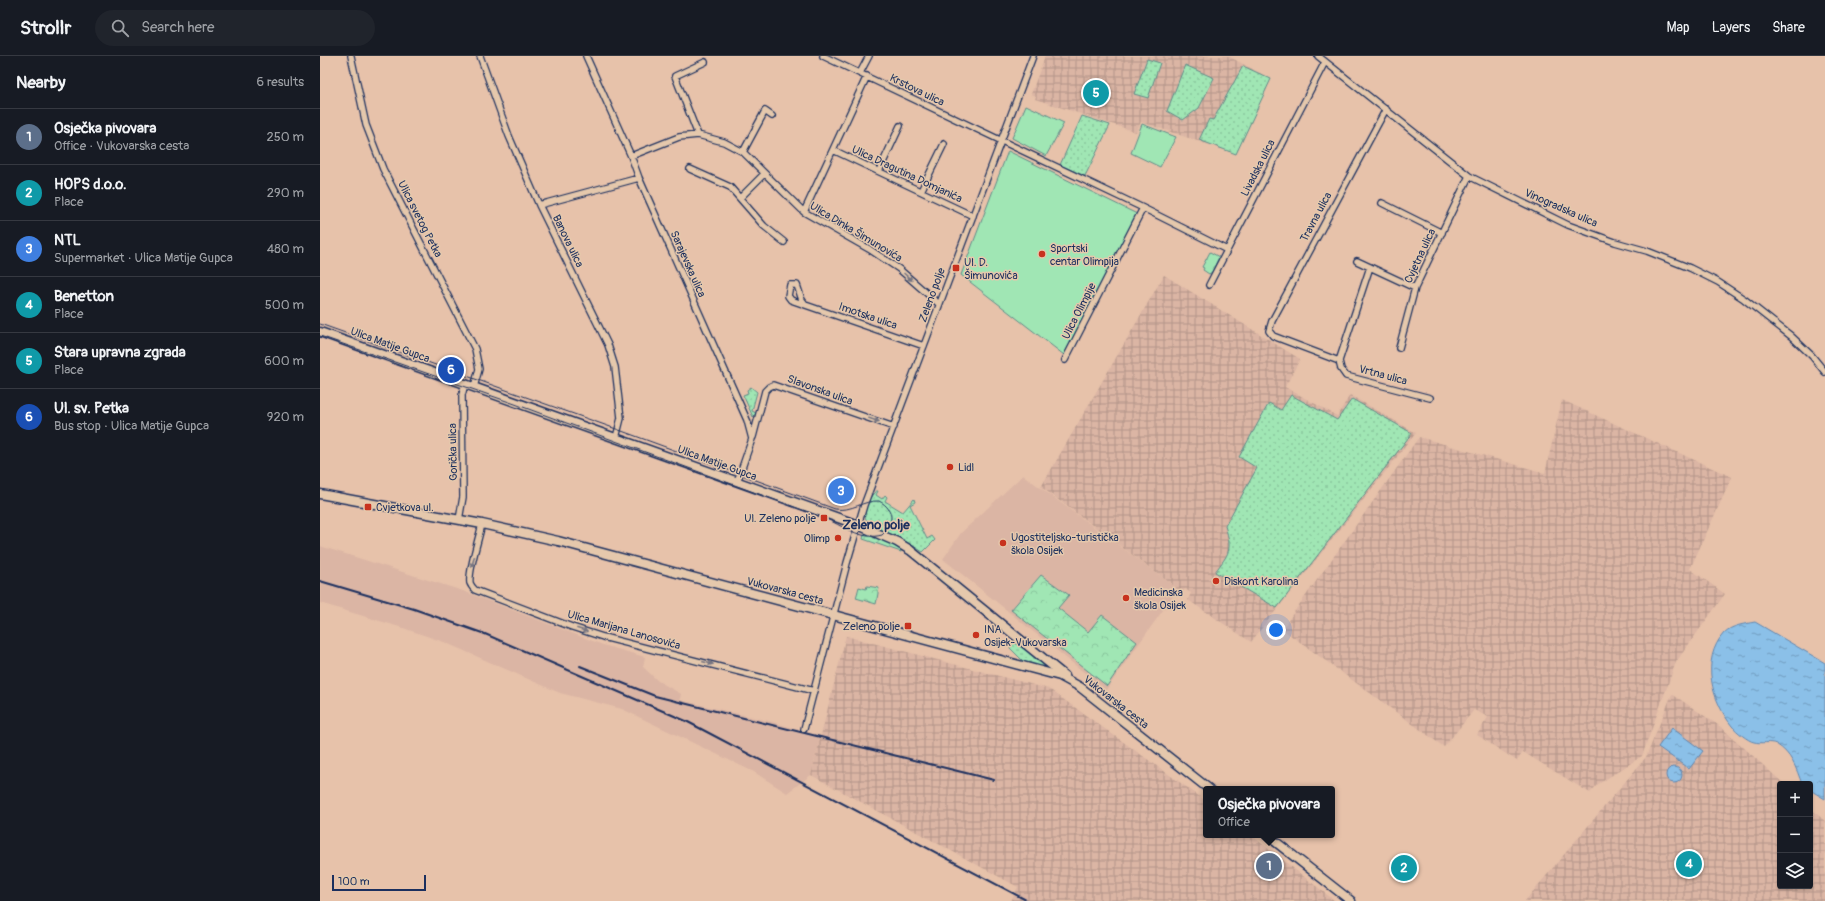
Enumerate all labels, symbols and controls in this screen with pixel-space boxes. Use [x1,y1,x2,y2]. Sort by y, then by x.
search box [95,10,375,46]
text: Strollr [20,16,71,40]
icon: search [109,17,131,39]
text: Search here [141,18,214,37]
text: Map [1667,19,1690,36]
text: Layers [1712,19,1750,36]
text: Share [1772,19,1805,36]
street label: Krstova ulica [888,71,946,109]
text: Nearby [16,72,65,93]
text: 6 results [257,74,304,90]
pin: 5 [1083,78,1109,108]
text: Osječka pivovara [54,119,156,138]
text: 1 [26,129,32,145]
text: 250 m [266,129,304,145]
text: Office · Vukovarska cesta [54,138,189,154]
street label: Livadska ulica [1238,138,1278,198]
street label: Ulica Dragutina Domjanića [850,143,964,205]
text: HOPS d.o.o. [54,175,127,194]
street label: Ulica svetog Petka [395,179,445,259]
text: 2 [25,185,33,201]
text: 290 m [267,185,304,201]
street label: Vinogradska ulica [1522,186,1600,230]
street label: Travna ulica [1298,190,1334,244]
text: Place [54,194,83,210]
street label: Ulica Dinka Šimunovića [807,198,905,265]
street label: Banova ulica [550,213,586,269]
street label: Cvjetna ulica [1402,227,1438,285]
street label: Sarajevska ulica [668,229,708,299]
text: NTL [54,231,81,250]
text: 3 [25,241,33,257]
text: 480 m [267,241,304,257]
place label: Sportski centar Olimpija [1050,242,1119,268]
marker: Sportski centar Olimpija [1037,249,1047,259]
text: Supermarket · Ulica Matije Gupca [54,250,233,266]
place label: Ul. D. Šimunovića [964,256,1018,282]
marker: Ul. D. Šimunovića [951,263,961,273]
street label: Zeleno polje [916,265,948,324]
one-way arrow [903,273,913,282]
street label: Ulica Olimpije [1059,280,1099,341]
text: Benetton [54,287,114,306]
text: 4 [25,297,33,313]
text: 500 m [265,297,304,313]
street label: Imotska ulica [837,300,899,332]
text: Place [54,306,83,322]
street label: Ulica Matije Gupca [349,325,431,365]
text: Stara upravna zgrada [54,343,186,362]
text: 5 [25,353,33,369]
text: 600 m [264,353,304,369]
pin: 6 [438,355,464,385]
text: Place [54,362,83,378]
street label: Vrtna ulica [1357,362,1409,388]
street label: Slavonska ulica [785,372,855,408]
text: Ul. sv. Petka [54,399,129,418]
text: 6 [25,409,33,425]
text: 920 m [267,409,304,425]
one-way arrow [868,417,880,423]
text: Bus stop · Ulica Matije Gupca [54,418,209,434]
street label: Gorička ulica [446,423,460,481]
street label: Ulica Matije Gupca [676,443,758,483]
place label: Lidl [958,461,974,474]
marker: Lidl [945,462,955,472]
pin: 3 [828,476,854,506]
place label: Cvjetkova ul. [376,501,434,514]
marker: Cvjetkova ul. [363,502,373,512]
place label: Ul. Zeleno polje [744,512,817,525]
marker: Ul. Zeleno polje [819,513,829,523]
district label: Zeleno polje [842,517,910,533]
place label: Ugostiteljsko-turistička škola Osijek [1011,531,1119,557]
place label: Olimp [804,532,830,545]
marker: Olimp [833,533,843,543]
marker: Ugostiteljsko-turistička škola Osijek [998,538,1008,548]
one-way arrow [470,557,476,569]
street label: Vukovarska cesta [745,574,825,608]
place label: Diskont Karolina [1224,575,1298,588]
marker: Diskont Karolina [1211,576,1221,586]
place label: Medicinska škola Osijek [1134,586,1187,612]
marker: Medicinska škola Osijek [1121,593,1131,603]
street label: Ulica Marijana Lanosovića [566,608,682,652]
place label: Zeleno polje [843,620,901,633]
your location [1266,620,1286,640]
marker: Zeleno polje [903,621,913,631]
place label: INA Osijek-Vukovarska [984,623,1067,649]
one-way arrow [576,627,588,633]
marker: INA Osijek-Vukovarska [971,630,981,640]
one-way arrow [701,661,714,667]
street label: Vukovarska cesta [1081,673,1151,731]
map controls [1777,781,1813,889]
button: + [1777,781,1813,817]
popup [1203,786,1335,838]
text: Osječka pivovara [1218,795,1320,814]
text: Office [1218,814,1250,830]
button: − [1777,817,1813,853]
pin: 4 [1676,849,1702,879]
pin: 1 [1256,851,1282,881]
pin: 2 [1391,853,1417,883]
button: layers [1777,853,1813,889]
scale bar [332,873,426,892]
text: 100 m [338,875,369,888]

